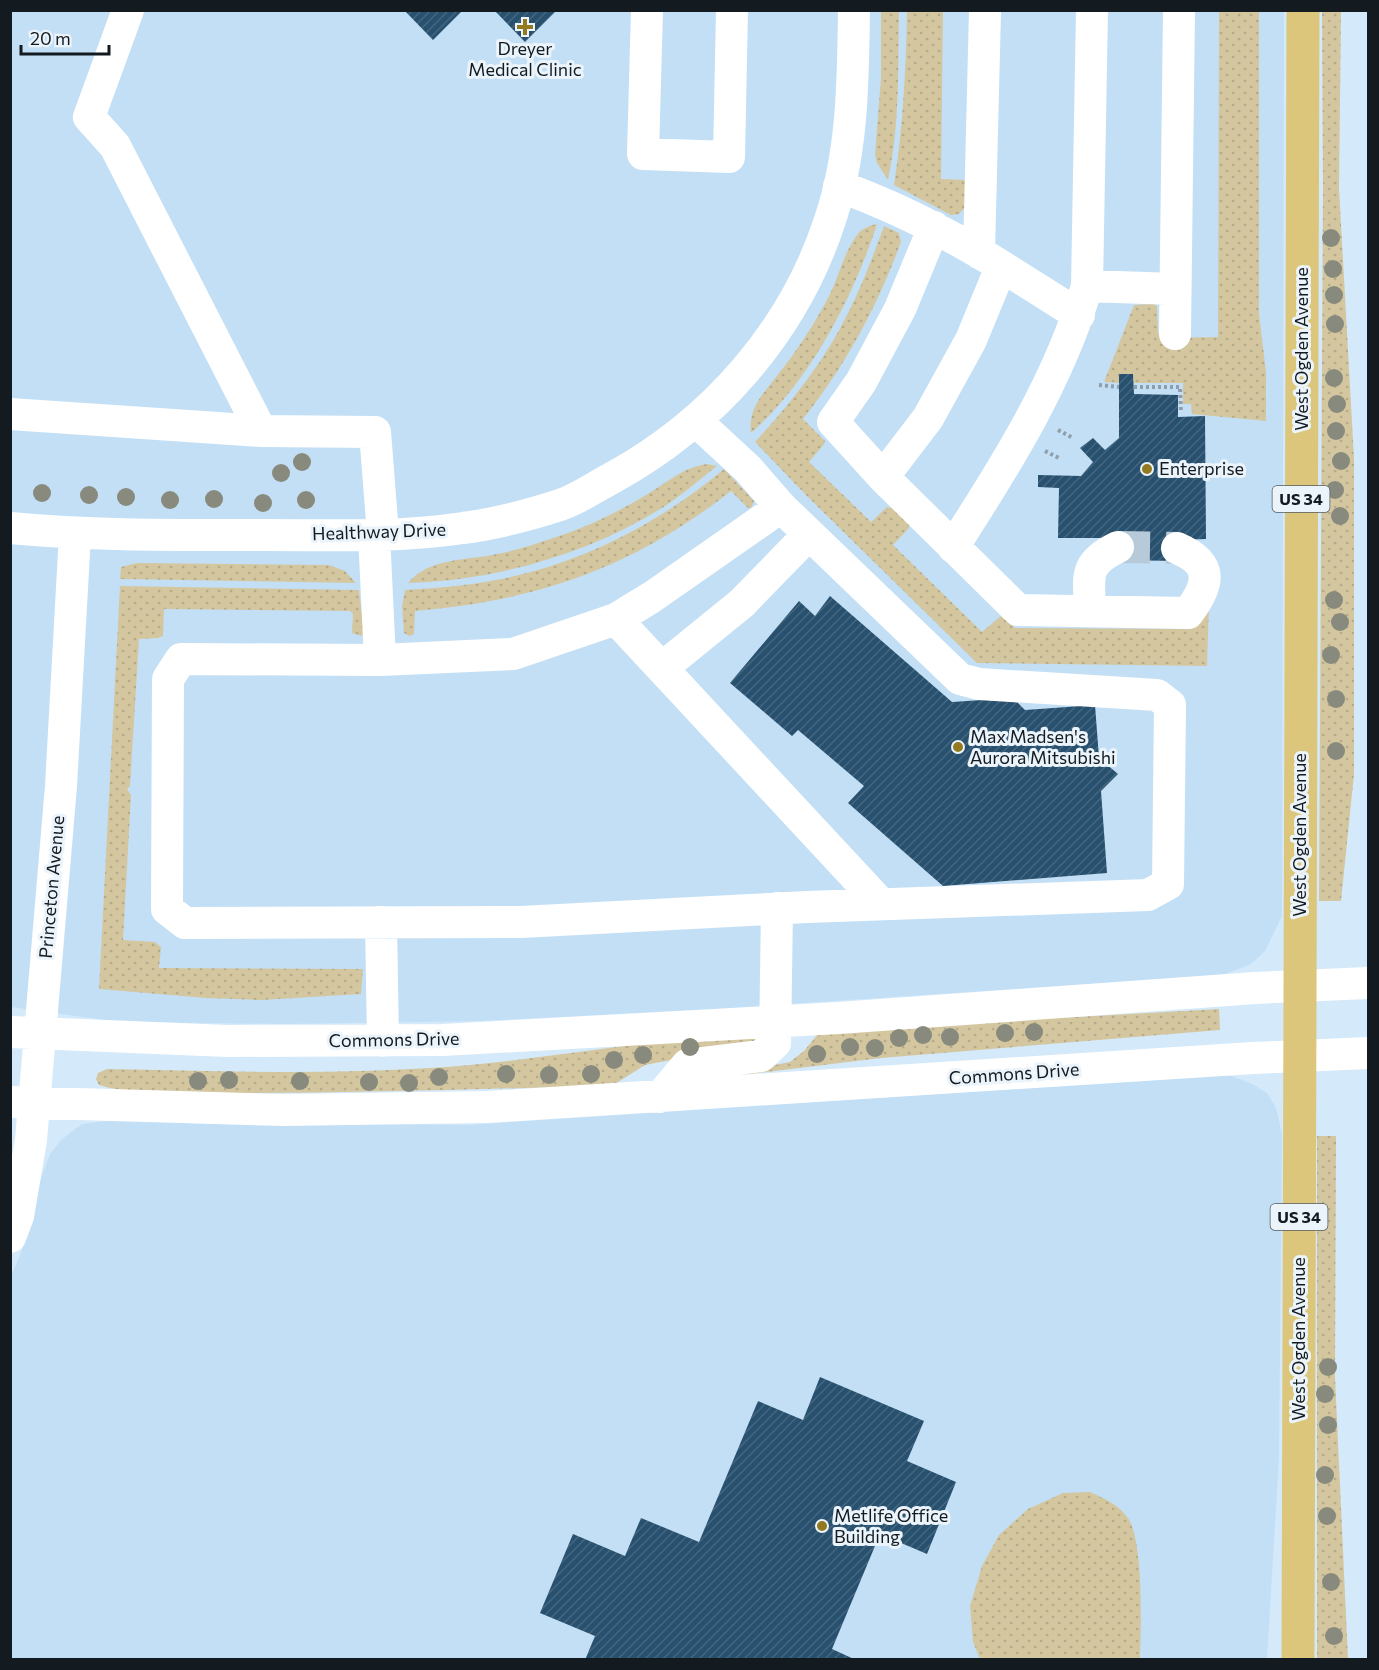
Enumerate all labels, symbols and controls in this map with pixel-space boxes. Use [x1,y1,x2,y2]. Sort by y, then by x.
scale bar [21,18,110,56]
marker: Dreyer Medical Clinic [516,18,534,36]
text: 20 m [30,27,71,49]
place label: Dreyer Medical Clinic [468,37,582,80]
street label: West Ogden Avenue [1290,267,1312,431]
place label: Enterprise [1159,457,1244,479]
marker: Enterprise [1140,462,1154,476]
road number: US 34 [1272,486,1330,512]
street label: Healthway Drive [312,518,446,544]
place label: Max Madsen's Aurora Mitsubishi [970,725,1116,768]
marker: Max Madsen's Aurora Mitsubishi [951,740,965,754]
street label: West Ogden Avenue [1288,753,1310,917]
street label: Princeton Avenue [34,814,68,959]
street label: Commons Drive [328,1027,460,1051]
street label: Commons Drive [948,1057,1080,1089]
road number: US 34 [1270,1204,1328,1230]
street label: West Ogden Avenue [1287,1257,1309,1421]
place label: Metlife Office Building [834,1504,948,1547]
marker: Metlife Office Building [815,1519,829,1533]

